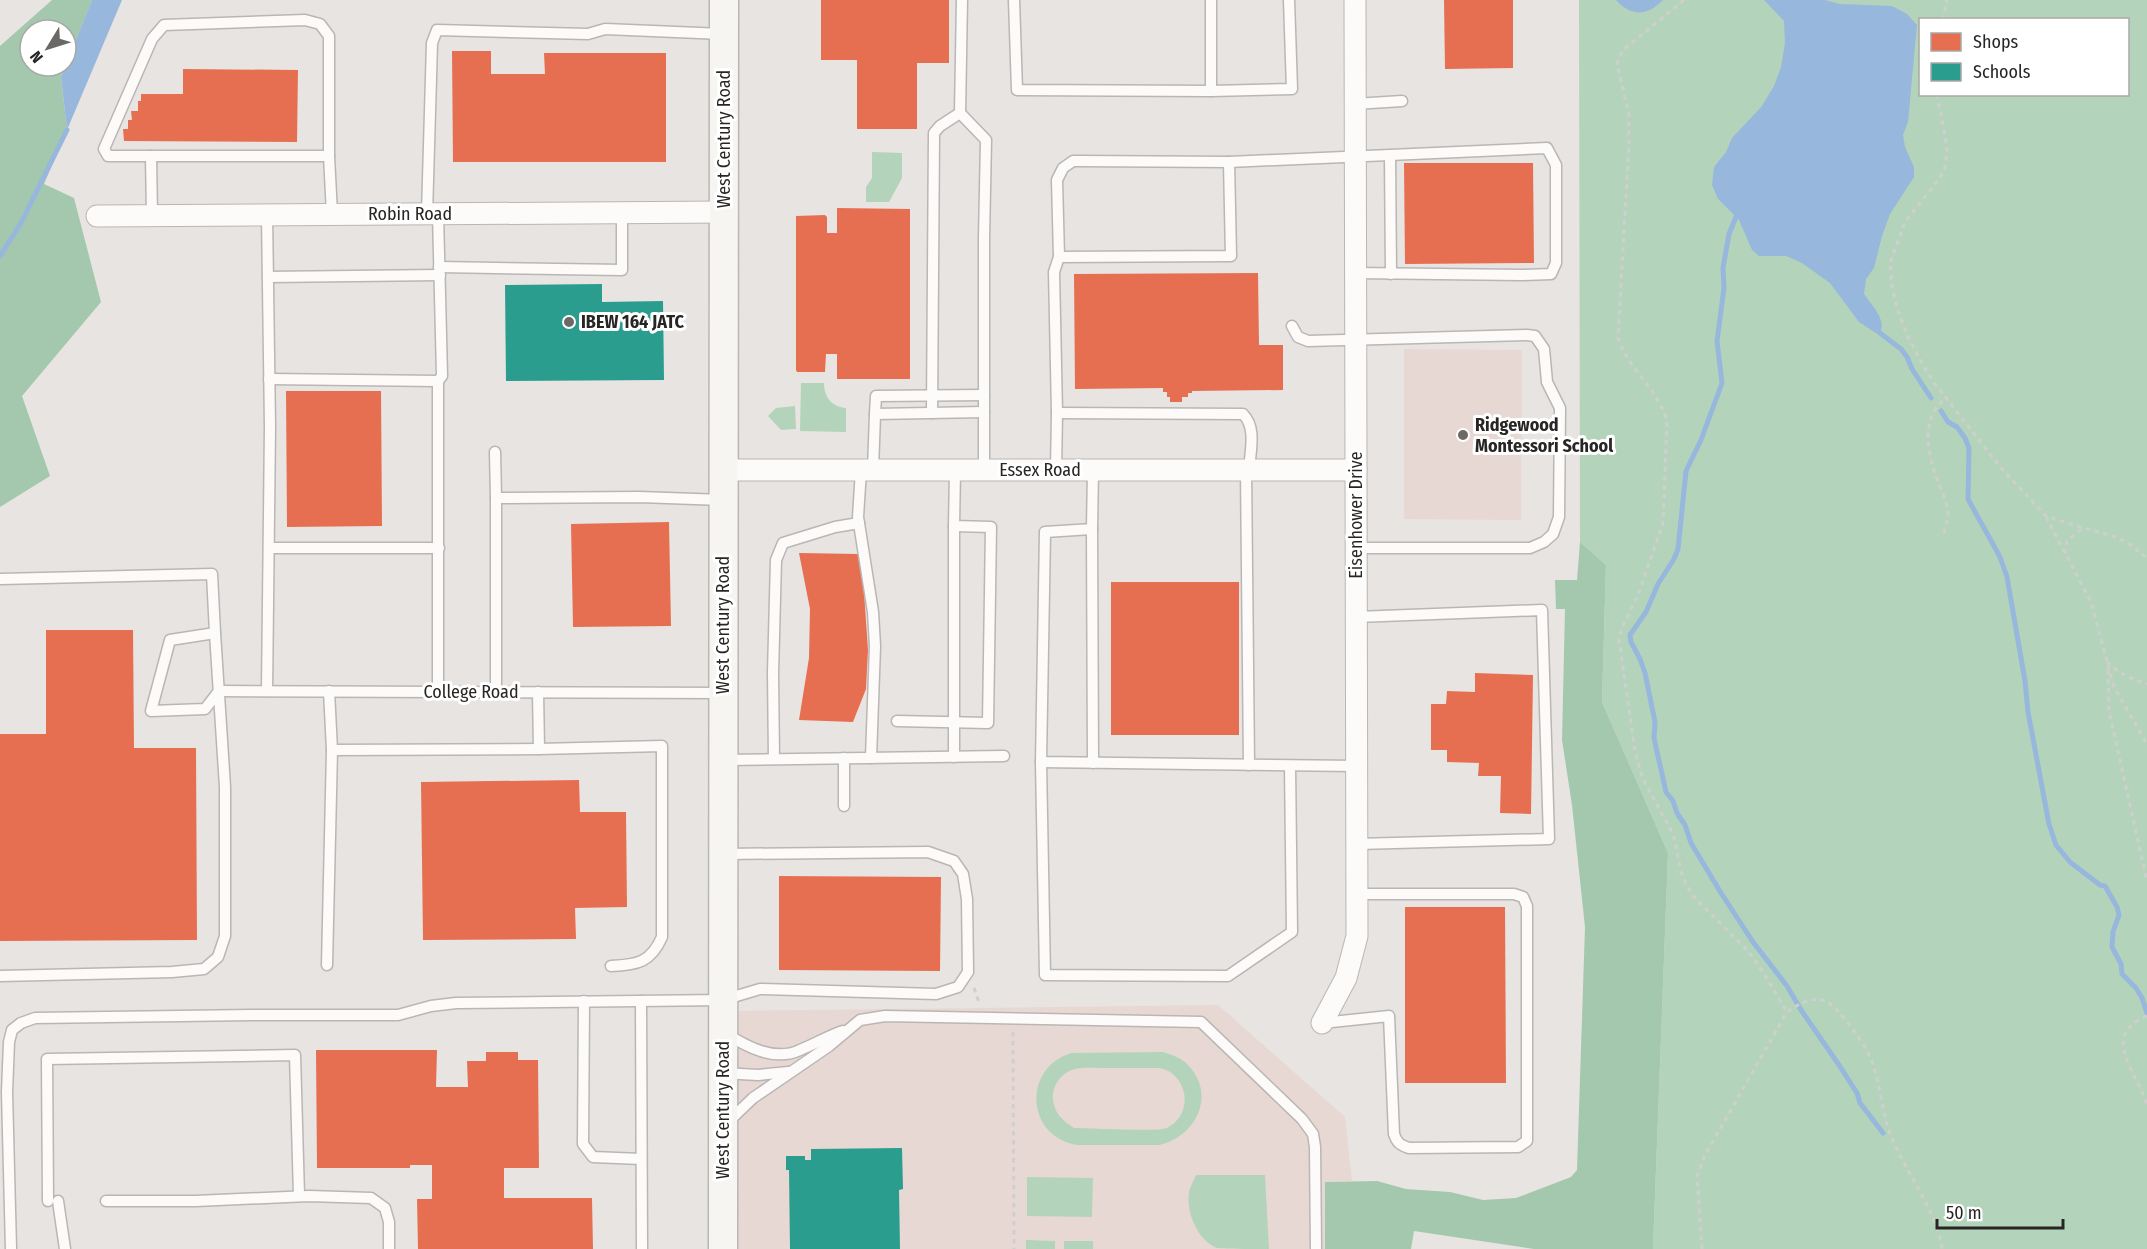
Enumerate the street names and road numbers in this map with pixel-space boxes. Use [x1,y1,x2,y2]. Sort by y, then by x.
street label: West Century Road [713,70,735,208]
street label: Robin Road [368,203,452,225]
street label: Eisenhower Drive [1345,451,1367,579]
street label: Essex Road [999,459,1081,481]
street label: West Century Road [712,556,734,694]
street label: College Road [423,681,519,703]
street label: West Century Road [712,1041,734,1179]

